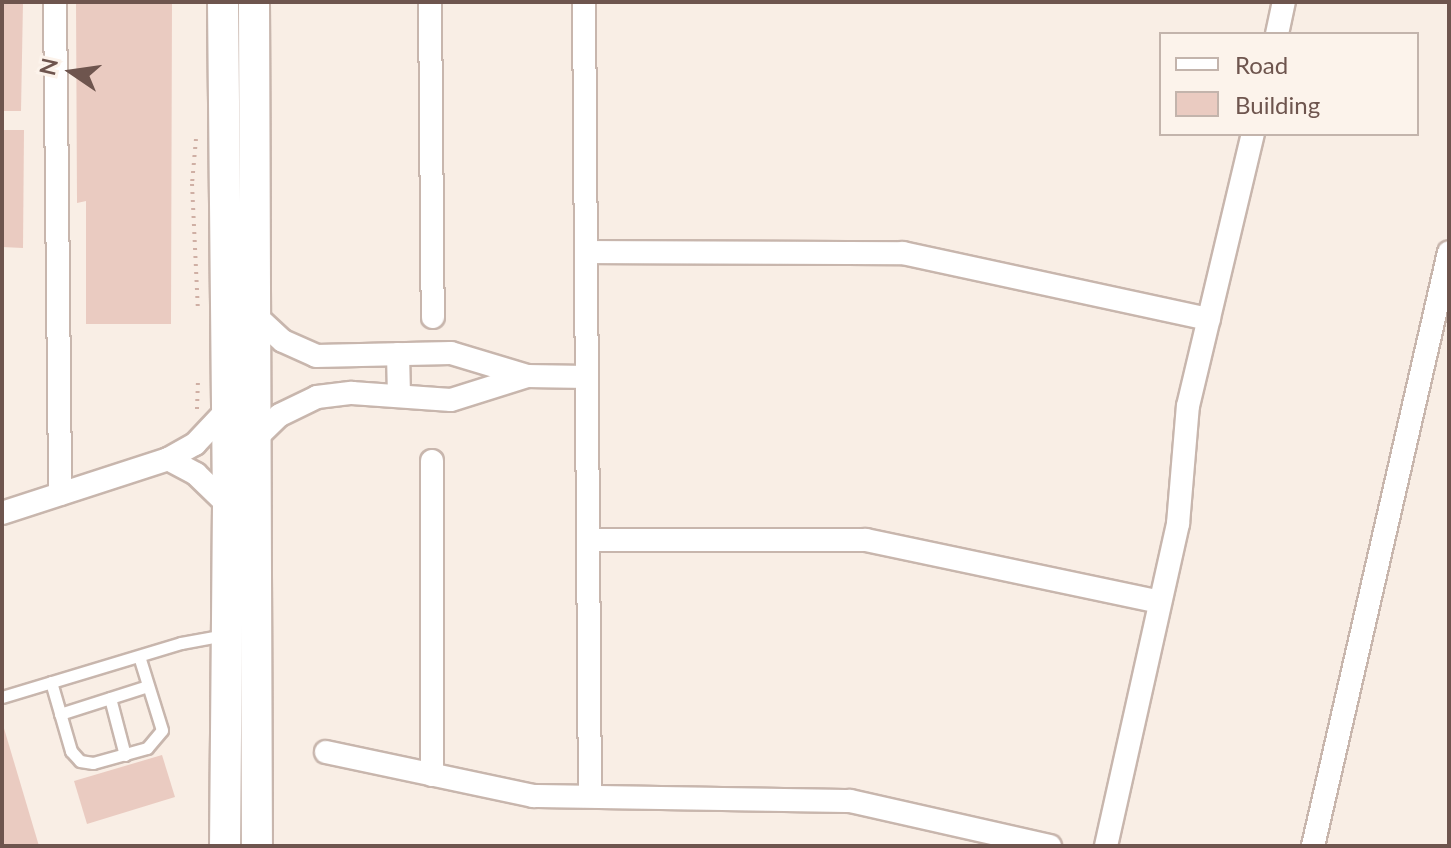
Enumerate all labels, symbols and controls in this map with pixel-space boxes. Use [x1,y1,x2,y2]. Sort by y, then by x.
north arrow [32,32,112,112]
legend [1159,32,1419,136]
text: Road [1235,50,1288,79]
text: N [33,55,63,78]
text: Building [1235,90,1320,119]

